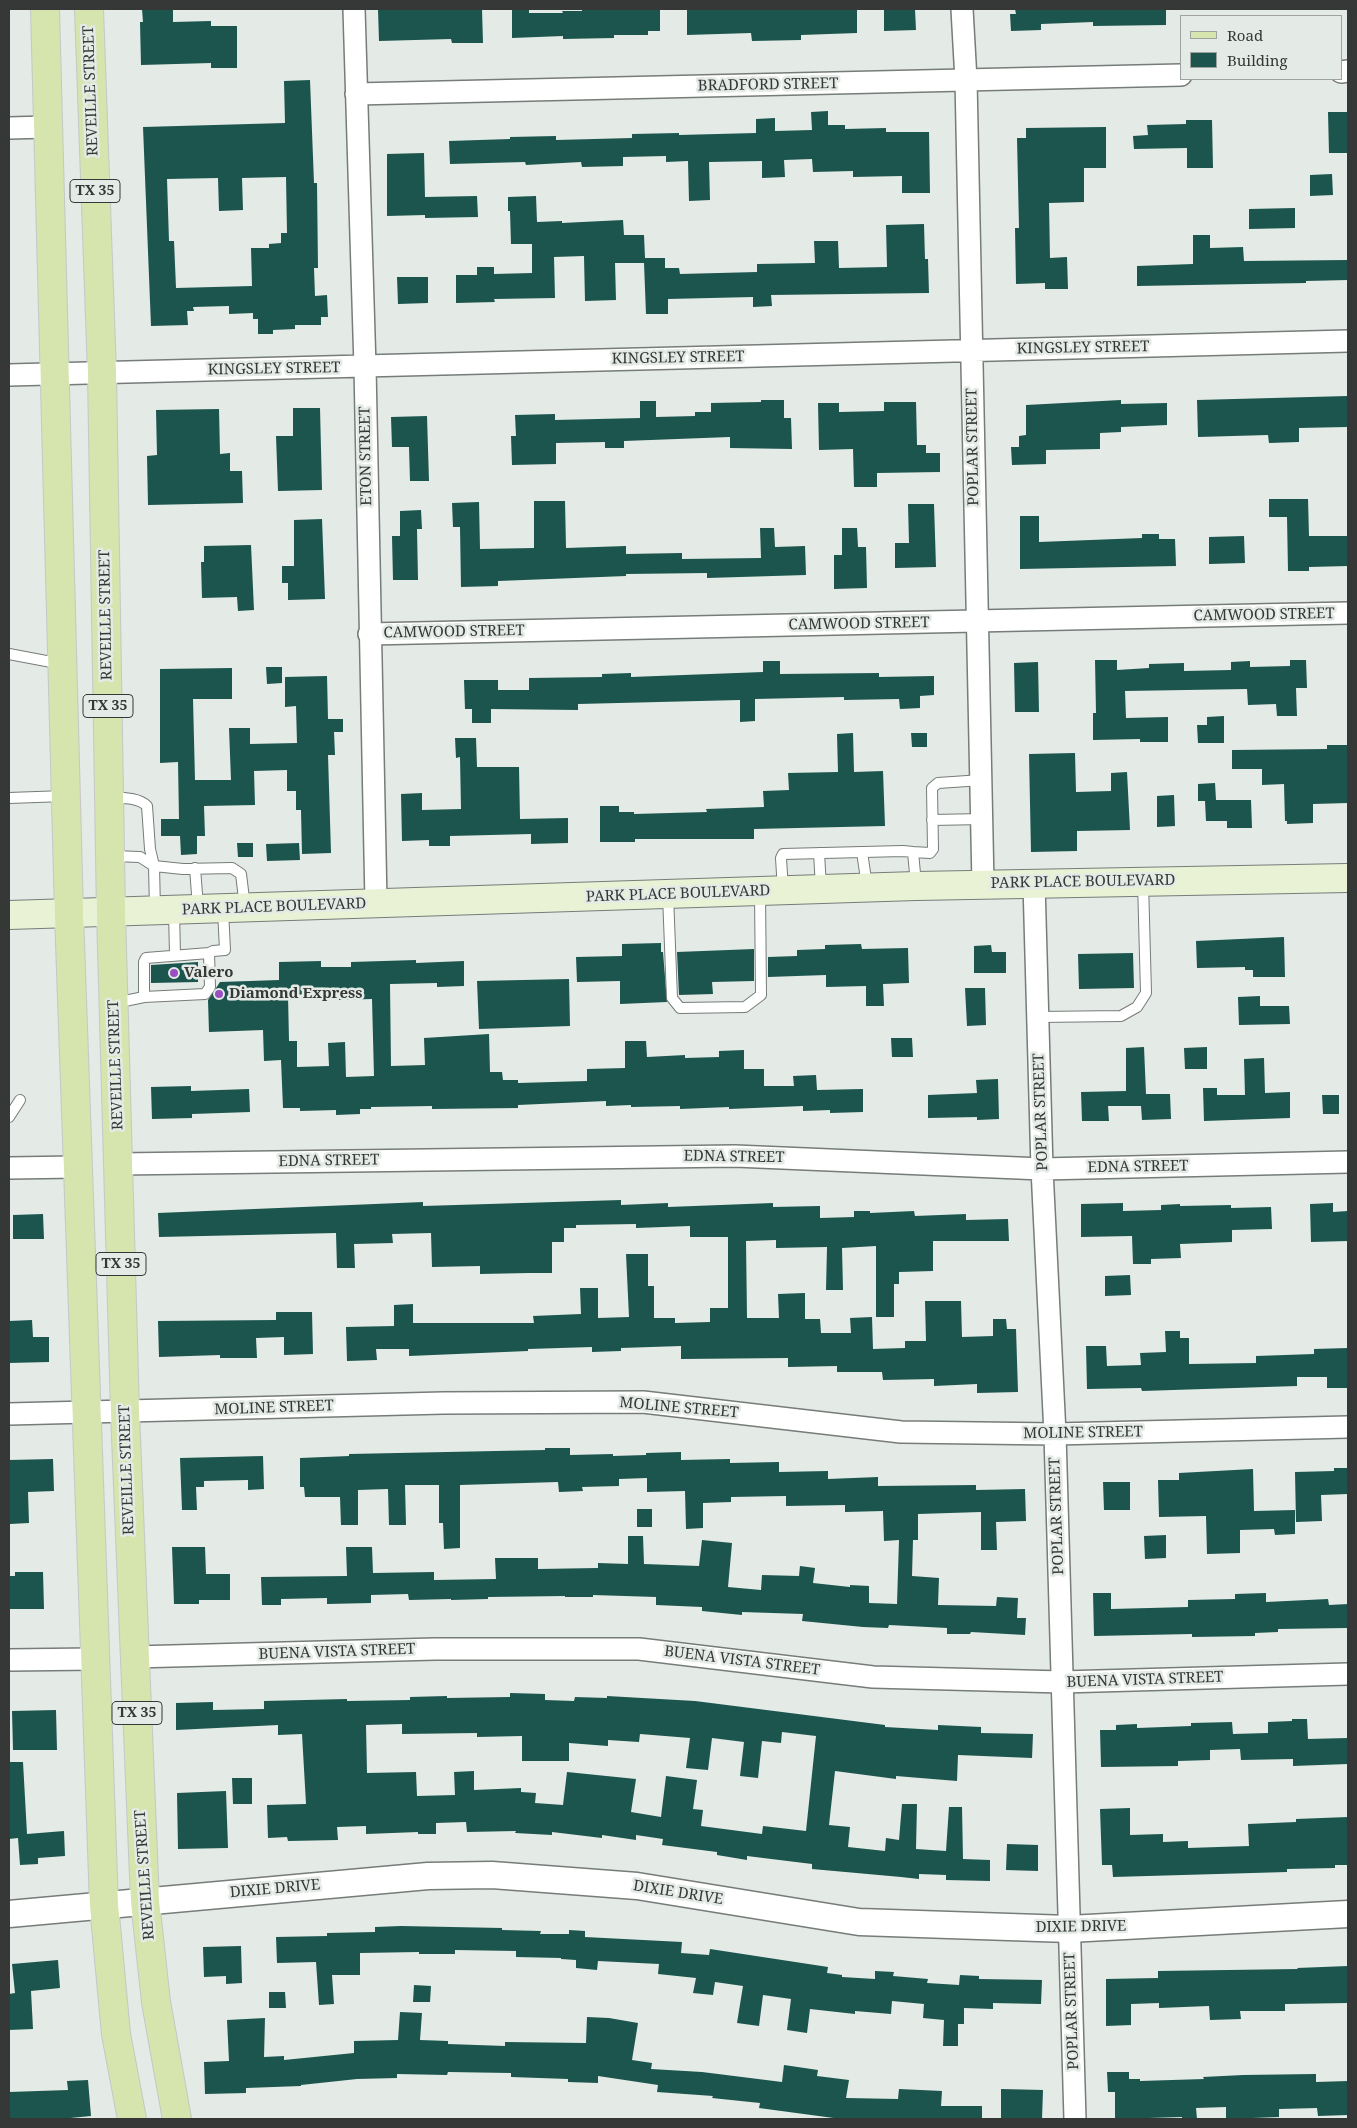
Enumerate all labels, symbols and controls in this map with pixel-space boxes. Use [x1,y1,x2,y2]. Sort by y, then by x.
legend [1180,15,1342,80]
street label: REVEILLE STREET [80,25,102,157]
text: Road [1227,25,1263,45]
text: Building [1227,50,1288,70]
street label: BRADFORD STREET [698,75,838,95]
road number: TX 35 [70,180,120,202]
street label: KINGSLEY STREET [1016,338,1150,358]
street label: KINGSLEY STREET [611,348,745,368]
street label: KINGSLEY STREET [207,359,341,379]
street label: POPLAR STREET [963,388,983,506]
street label: ETON STREET [356,406,376,506]
street label: REVEILLE STREET [96,550,116,680]
street label: CAMWOOD STREET [1193,605,1335,625]
street label: CAMWOOD STREET [788,614,930,634]
street label: CAMWOOD STREET [383,622,525,642]
road number: TX 35 [83,694,133,718]
street label: PARK PLACE BOULEVARD [991,871,1175,893]
street label: PARK PLACE BOULEVARD [585,882,771,906]
street label: PARK PLACE BOULEVARD [181,895,367,919]
place label: Valero [184,964,233,982]
marker: Valero [168,967,180,979]
place label: Diamond Express [229,985,362,1003]
marker: Diamond Express [213,988,225,1000]
street label: REVEILLE STREET [105,999,127,1131]
street label: POPLAR STREET [1030,1053,1052,1171]
street label: EDNA STREET [683,1147,785,1167]
street label: EDNA STREET [278,1151,380,1171]
street label: EDNA STREET [1087,1157,1189,1177]
road number: TX 35 [96,1252,146,1276]
street label: MOLINE STREET [619,1394,739,1422]
street label: MOLINE STREET [214,1397,334,1419]
street label: REVEILLE STREET [116,1404,138,1536]
street label: MOLINE STREET [1023,1423,1143,1443]
street label: POPLAR STREET [1046,1457,1068,1575]
street label: BUENA VISTA STREET [258,1640,416,1664]
street label: BUENA VISTA STREET [663,1643,821,1679]
street label: BUENA VISTA STREET [1066,1668,1224,1692]
road number: TX 35 [112,1702,162,1725]
street label: REVEILLE STREET [131,1809,159,1941]
street label: DIXIE DRIVE [229,1876,321,1902]
street label: DIXIE DRIVE [632,1877,724,1909]
street label: DIXIE DRIVE [1035,1917,1127,1937]
street label: POPLAR STREET [1061,1952,1083,2070]

